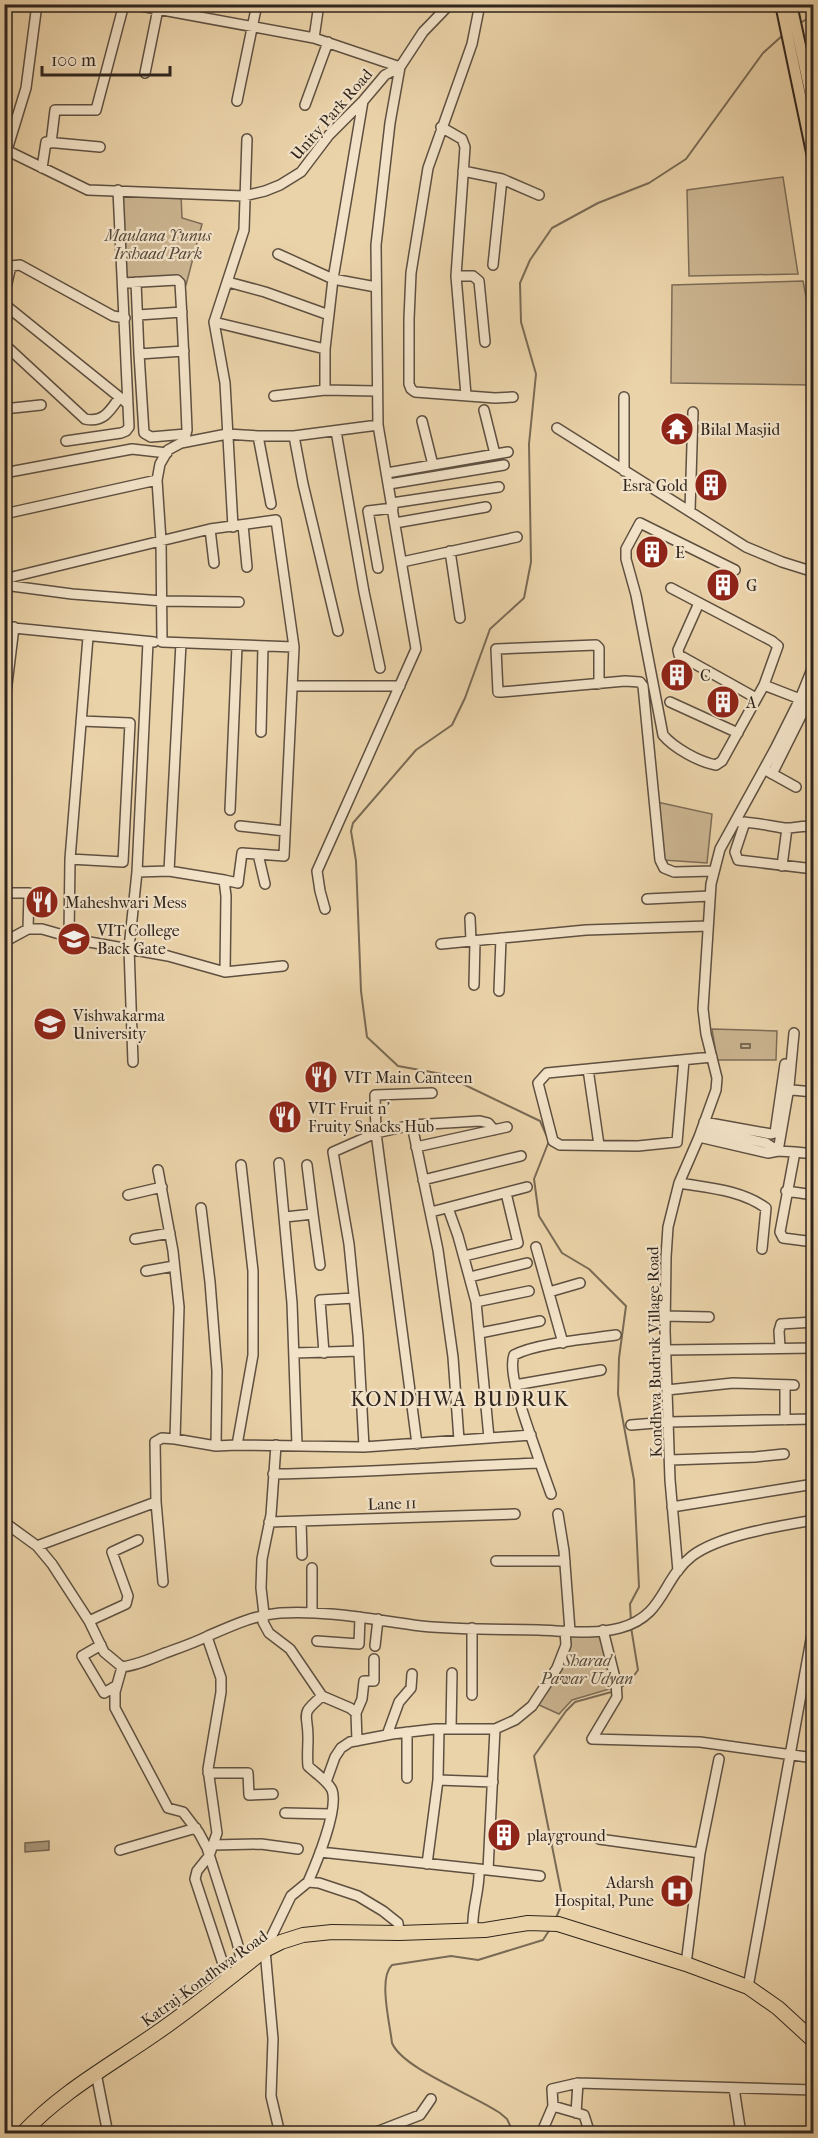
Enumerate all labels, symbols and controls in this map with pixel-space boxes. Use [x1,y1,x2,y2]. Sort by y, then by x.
scale bar [42,39,170,77]
text: 100 m [51,50,96,71]
street label: Unity Park Road [287,65,376,164]
park label: Maulana Yunus Irshaad Park [104,226,212,263]
temple icon: Bilal Masjid [659,411,695,447]
place label: Bilal Masjid [700,420,780,439]
building icon: Esra Gold [693,467,729,503]
place label: Esra Gold [622,476,688,495]
building icon: E [634,534,670,570]
place label: E [675,543,685,562]
building icon: G [705,567,741,603]
place label: G [746,576,757,595]
building icon: C [659,657,695,693]
place label: C [700,666,711,685]
building icon: A [705,684,741,720]
place label: A [745,693,757,712]
restaurant icon: Maheshwari Mess [24,884,60,920]
place label: Maheshwari Mess [65,893,187,912]
school or university icon: VIT College Back Gate [56,921,92,957]
place label: VIT College Back Gate [96,921,180,958]
school or university icon: Vishwakarma University [32,1006,68,1042]
place label: Vishwakarma University [72,1006,165,1043]
restaurant icon: VIT Main Canteen [303,1059,339,1095]
place label: VIT Main Canteen [343,1068,473,1087]
restaurant icon: VIT Fruit n' Fruity Snacks Hub [267,1099,303,1135]
place label: VIT Fruit n' Fruity Snacks Hub [307,1099,434,1136]
street label: Kondhwa Budruk Village Road [643,1246,666,1458]
district label: KONDHWA BUDRUK [350,1388,570,1411]
street label: Lane 11 [367,1493,417,1514]
park label: Sharad Pawar Udyan [540,1651,633,1688]
building icon: playground [486,1817,522,1853]
place label: playground [526,1826,606,1845]
place label: Adarsh Hospital, Pune [554,1873,654,1910]
hospital icon: Adarsh Hospital, Pune [659,1873,695,1909]
street label: Katraj-Kondhwa Road [137,1926,271,2031]

